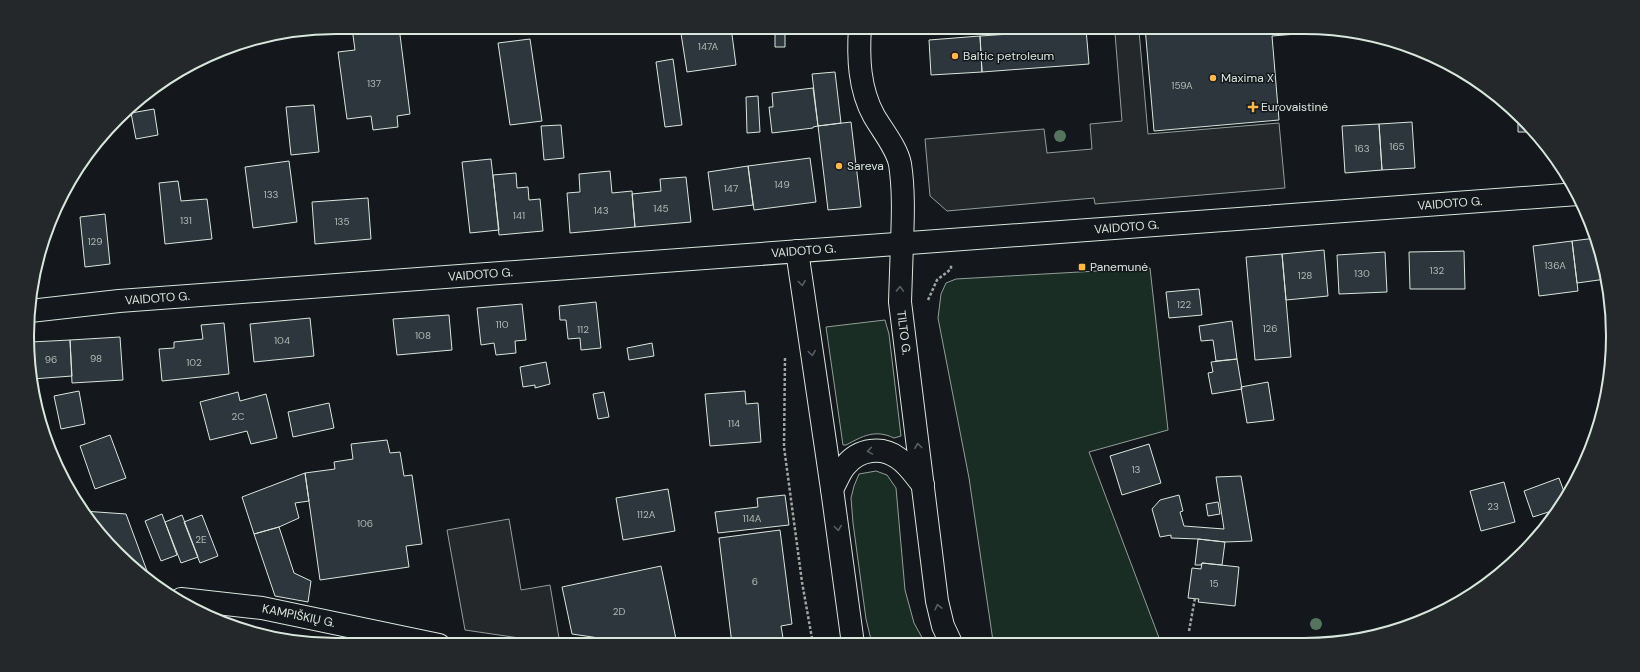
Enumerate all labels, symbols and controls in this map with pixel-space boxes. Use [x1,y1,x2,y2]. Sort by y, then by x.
house number: 147A [698,40,719,53]
place label: Baltic petroleum [963,48,1054,64]
marker: Baltic petroleum [950,51,960,61]
place label: Maxima X [1221,70,1274,86]
marker: Maxima X [1208,73,1218,83]
house number: 137 [367,77,381,90]
house number: 159A [1171,79,1193,92]
place label: Eurovaistinė [1261,99,1328,115]
marker: Eurovaistinė [1248,102,1258,112]
house number: 165 [1389,140,1405,153]
house number: 163 [1354,142,1370,155]
place label: Sareva [847,158,884,174]
marker: Sareva [834,161,844,171]
house number: 149 [774,178,790,191]
house number: 147 [724,182,738,195]
house number: 133 [264,188,279,201]
street label: VAIDOTO G. [1417,193,1483,214]
house number: 145 [653,202,669,215]
house number: 143 [593,204,609,217]
house number: 141 [513,209,525,222]
house number: 131 [180,214,192,227]
house number: 135 [334,215,350,228]
street label: VAIDOTO G. [1094,217,1160,237]
house number: 129 [87,235,103,248]
street label: VAIDOTO G. [771,240,837,261]
place label: Panemunė [1090,259,1148,275]
house number: 136A [1544,259,1566,272]
marker: Panemunė [1077,262,1087,272]
street label: VAIDOTO G. [447,264,514,285]
house number: 132 [1430,264,1445,277]
house number: 130 [1354,267,1370,280]
house number: 128 [1298,269,1312,282]
one-way arrow [797,280,806,286]
one-way arrow [896,286,905,292]
street label: VAIDOTO G. [124,288,190,309]
house number: 122 [1177,298,1192,311]
street label: TILTO G. [893,309,914,356]
house number: 110 [495,318,509,331]
house number: 126 [1262,322,1278,335]
house number: 112 [577,323,589,336]
house number: 108 [415,329,431,342]
house number: 104 [274,334,290,347]
one-way arrow [807,350,816,356]
house number: 98 [90,352,102,365]
house number: 96 [45,353,57,366]
house number: 102 [186,356,202,369]
house number: 2C [232,410,244,423]
house number: 114 [728,417,740,430]
one-way arrow [914,443,923,449]
one-way arrow [867,446,873,455]
house number: 13 [1131,463,1141,476]
house number: 23 [1487,500,1499,513]
house number: 112A [637,508,656,521]
house number: 114A [743,512,762,525]
house number: 106 [357,517,373,530]
one-way arrow [833,524,842,531]
house number: 2E [195,533,207,546]
house number: 6 [752,575,758,588]
house number: 15 [1209,577,1219,590]
street label: KAMPIŠKIŲ G. [261,600,337,631]
one-way arrow [935,603,943,610]
house number: 2D [613,605,625,618]

